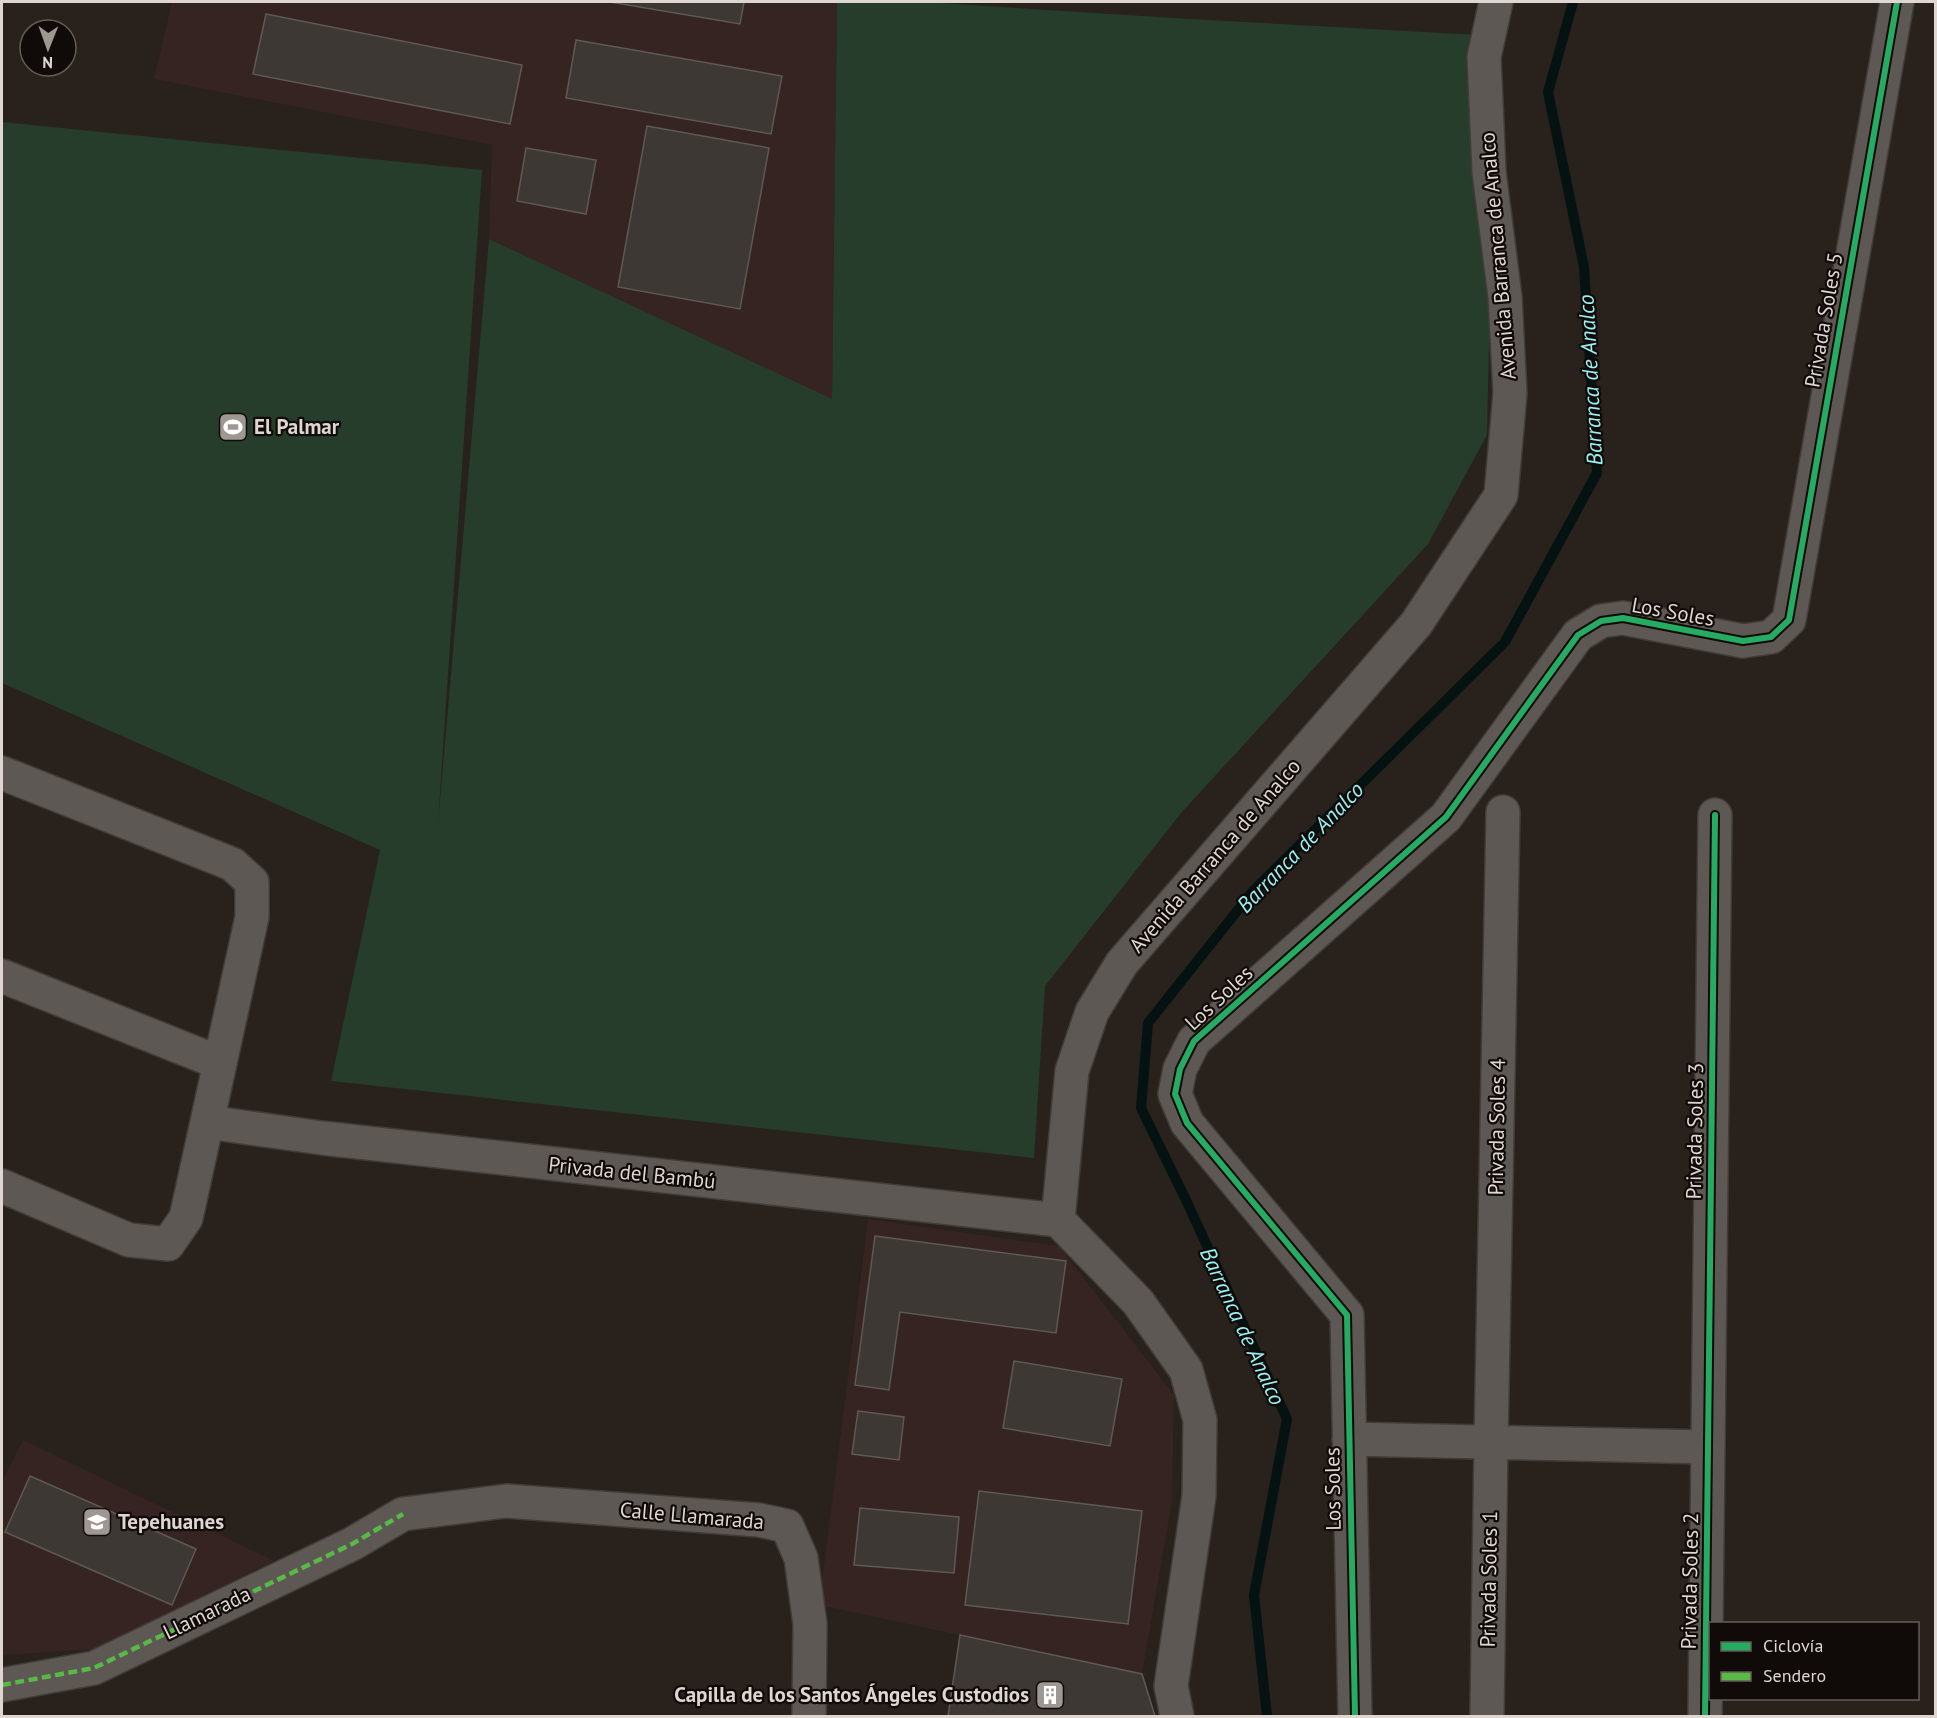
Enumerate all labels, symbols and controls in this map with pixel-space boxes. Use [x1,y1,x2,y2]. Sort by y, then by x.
north arrow [18,18,78,78]
text: N [42,53,53,73]
street label: Avenida Barranca de Analco [1473,131,1522,381]
street label: Privada Soles 5 [1798,250,1849,390]
water label: Barranca de Analco [1572,294,1608,466]
sports icon: El Palmar [217,411,249,443]
place label: El Palmar [254,413,340,440]
street label: Los Soles [1630,591,1716,632]
street label: Avenida Barranca de Analco [1123,753,1306,958]
water label: Barranca de Analco [1230,776,1370,918]
street label: Los Soles [1179,959,1258,1036]
street label: Privada Soles 4 [1482,1058,1511,1196]
street label: Privada Soles 3 [1680,1062,1709,1200]
street label: Privada del Bambú [547,1150,717,1195]
water label: Barranca de Analco [1194,1243,1292,1410]
street label: Los Soles [1318,1447,1347,1531]
street label: Calle Llamarada [619,1496,765,1535]
school or university icon: Tepehuanes [81,1506,113,1538]
place label: Tepehuanes [118,1508,224,1535]
street label: Privada Soles 1 [1474,1510,1503,1648]
street label: Privada Soles 2 [1675,1512,1704,1650]
street label: Llamarada [159,1580,255,1645]
legend [1709,1622,1919,1700]
text: Ciclovía [1763,1634,1823,1657]
text: Sendero [1763,1664,1826,1687]
building icon: Capilla de los Santos Ángeles Custodios [1034,1679,1066,1711]
place label: Capilla de los Santos Ángeles Custodios [674,1681,1029,1708]

